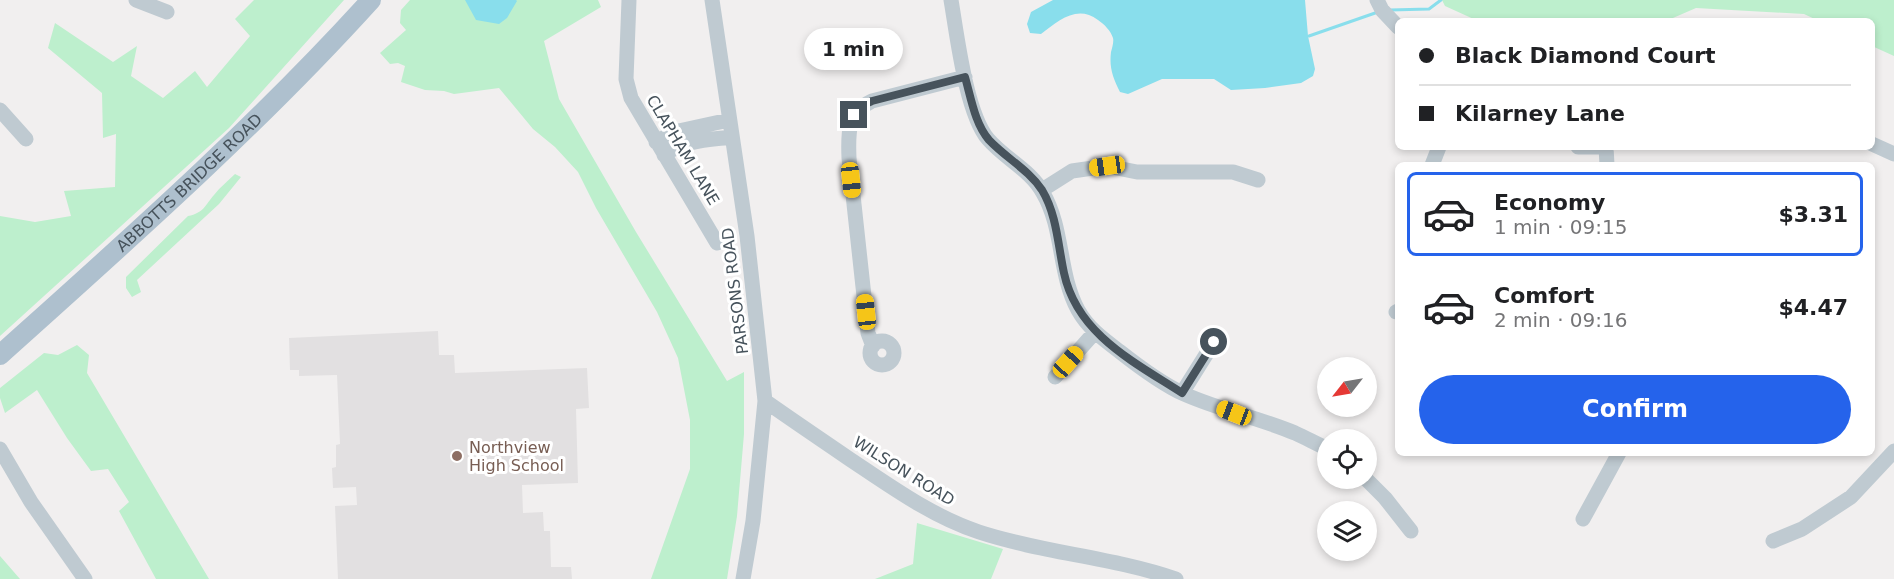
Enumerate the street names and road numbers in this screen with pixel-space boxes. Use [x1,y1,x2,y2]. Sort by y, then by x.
street label: CLAPHAM LANE [643,91,723,209]
street label: ABBOTTS BRIDGE ROAD [112,109,266,255]
street label: PARSONS ROAD [718,227,752,355]
street label: WILSON ROAD [850,432,958,510]

